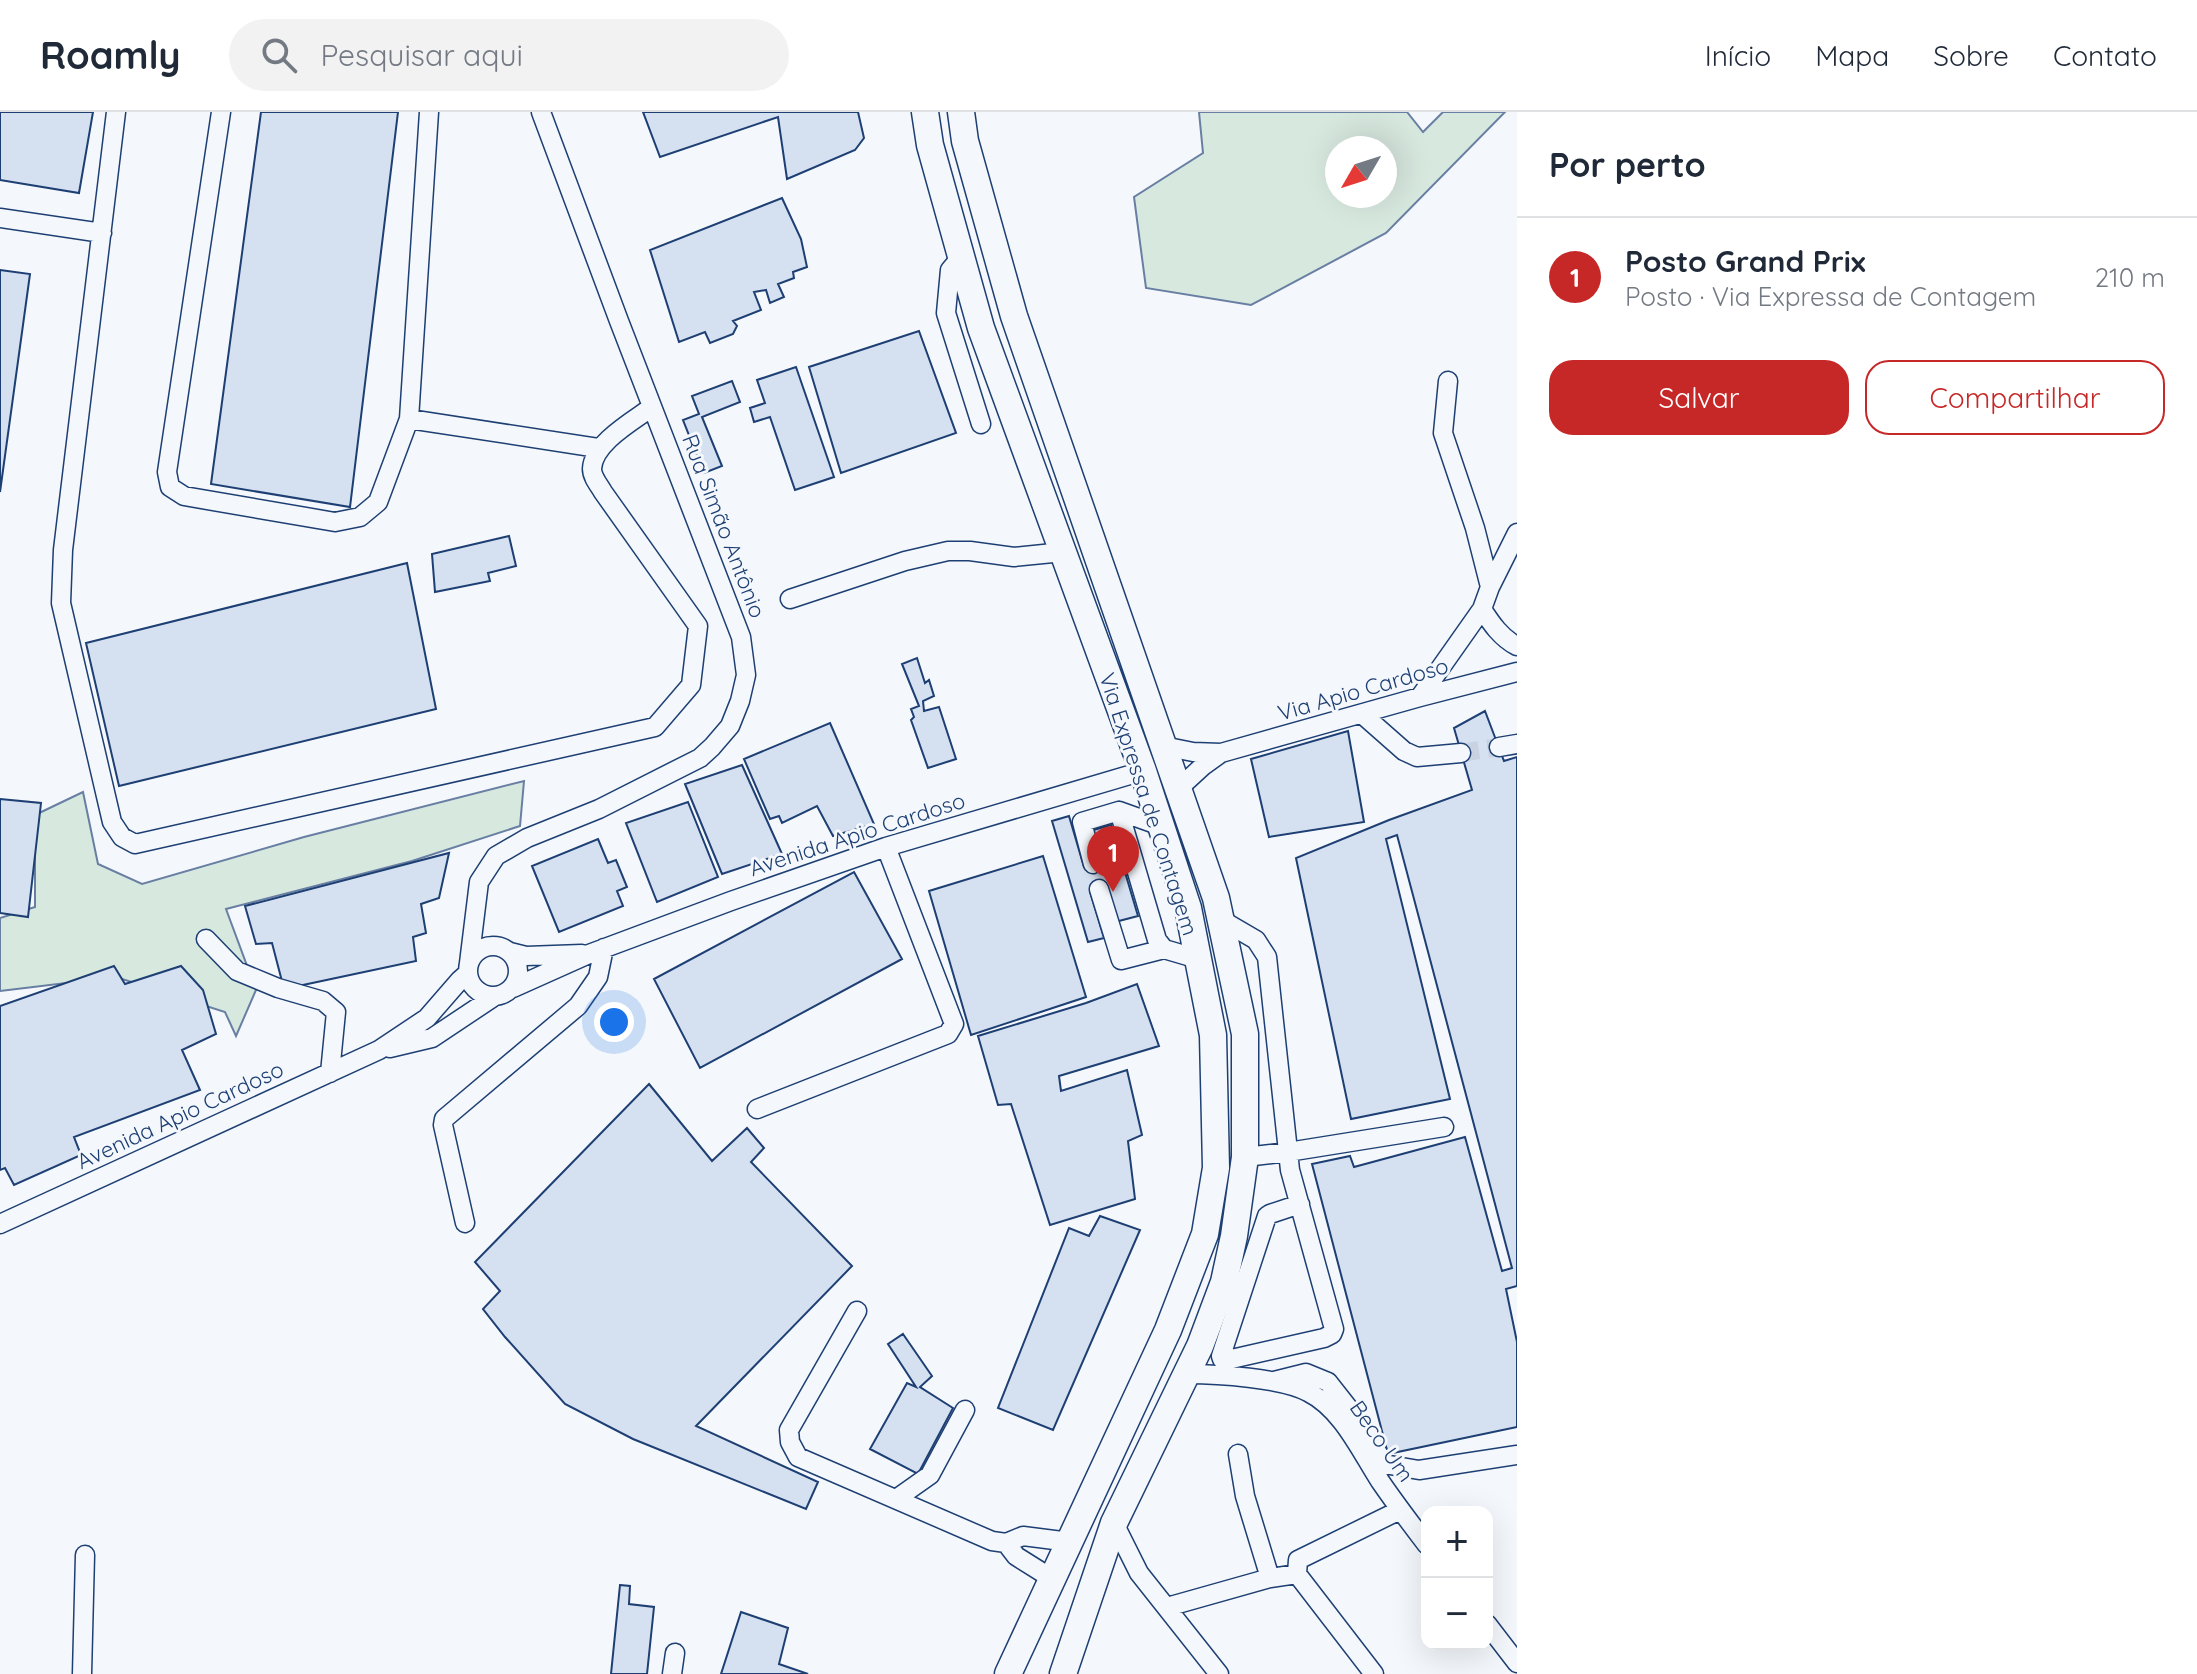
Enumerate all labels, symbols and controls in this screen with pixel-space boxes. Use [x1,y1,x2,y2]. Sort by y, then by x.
search box [229,19,789,91]
text: Roamly [40,31,181,79]
icon: search [257,33,301,77]
text: Pesquisar aqui [321,36,523,74]
text: Início [1705,38,1771,73]
text: Mapa [1815,38,1889,73]
text: Sobre [1933,38,2009,73]
text: Contato [2053,38,2157,73]
north arrow [1325,136,1397,208]
text: Por perto [1549,143,1706,186]
text: Posto Grand Prix [1625,242,1866,280]
text: 1 [1570,261,1580,294]
text: 210 m [2095,261,2165,294]
text: Posto · Via Expressa de Contagem [1625,280,2036,313]
button: Salvar [1549,360,1849,435]
button: Compartilhar [1865,360,2165,435]
street label: Rua Simão Antônio [676,430,772,622]
street label: Via Apio Cardoso [1274,651,1452,727]
street label: Via Expressa de Contagem [1093,669,1205,939]
street label: Avenida Apio Cardoso [746,786,968,882]
pin: 1 [1087,826,1139,892]
your location [594,1002,634,1042]
street label: Avenida Apio Cardoso [72,1055,288,1175]
street label: Beco Um [1344,1395,1420,1487]
map controls [1421,1506,1493,1650]
button: + [1421,1506,1493,1578]
button: − [1421,1578,1493,1650]

